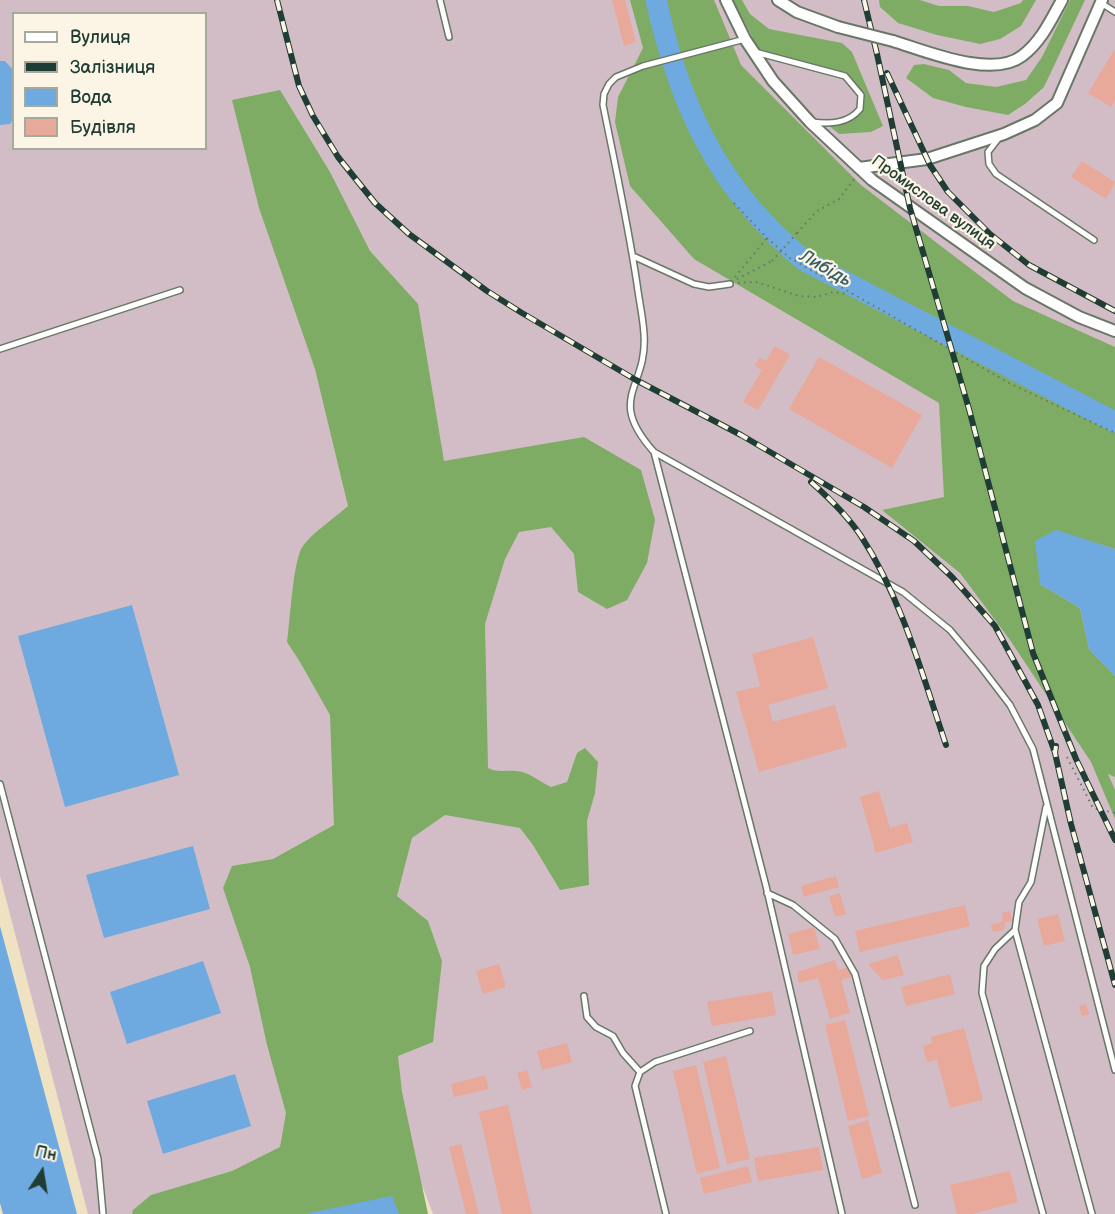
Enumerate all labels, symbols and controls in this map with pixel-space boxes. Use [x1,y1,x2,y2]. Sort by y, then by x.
legend [12,12,207,150]
text: Вулиця [70,27,131,48]
text: Залізниця [70,57,155,78]
text: Вода [70,87,112,108]
text: Будівля [70,117,136,138]
street label: Промислова вулиця [867,152,999,254]
water label: Либідь [795,246,855,292]
north arrow [12,1142,72,1202]
text: Пн [33,1142,58,1165]

